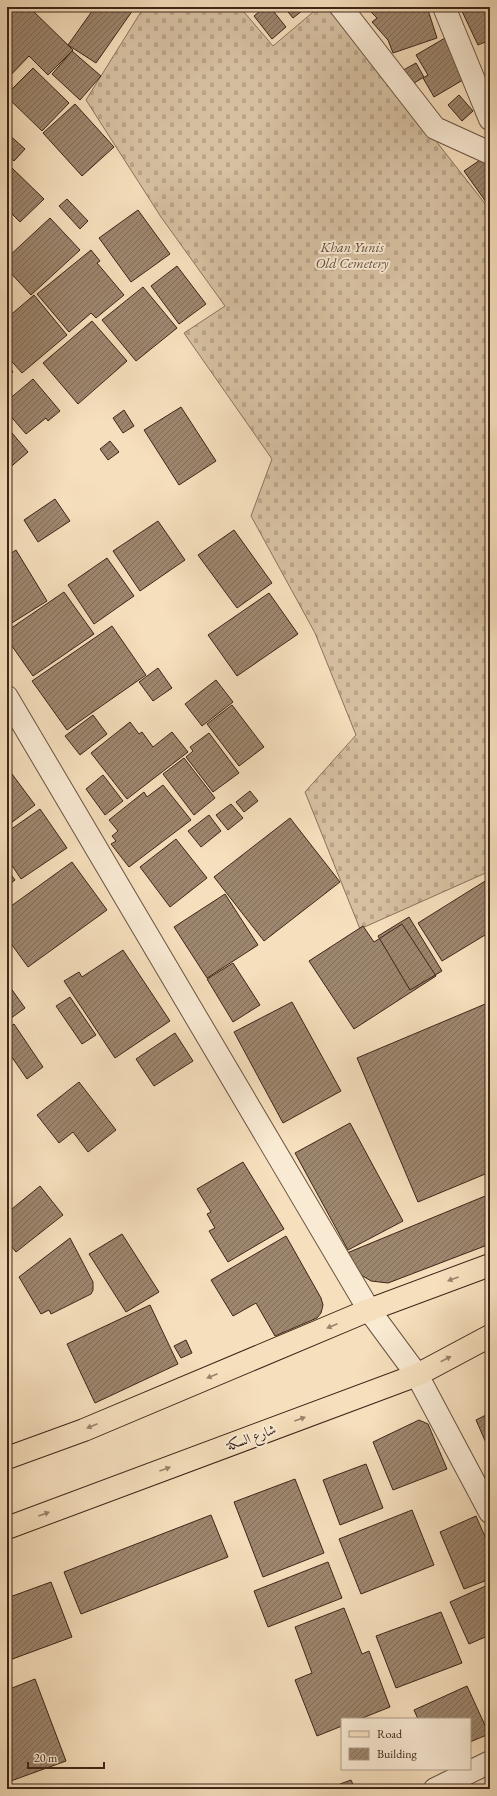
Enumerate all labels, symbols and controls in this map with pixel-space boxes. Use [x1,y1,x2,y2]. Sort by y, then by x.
park label: Khan Yunis Old Cemetery [315,238,389,272]
one-way arrow [447,1276,459,1282]
one-way arrow [326,1323,338,1329]
one-way arrow [441,1356,452,1363]
one-way arrow [207,1373,218,1379]
one-way arrow [295,1416,307,1422]
street label: شارع السكة [223,1420,279,1457]
one-way arrow [86,1424,98,1430]
one-way arrow [160,1466,172,1472]
one-way arrow [38,1511,50,1517]
legend [341,1718,471,1770]
text: Road [377,1726,403,1742]
scale bar [28,1744,104,1770]
text: Building [377,1746,418,1762]
text: 20 m [34,1750,58,1766]

